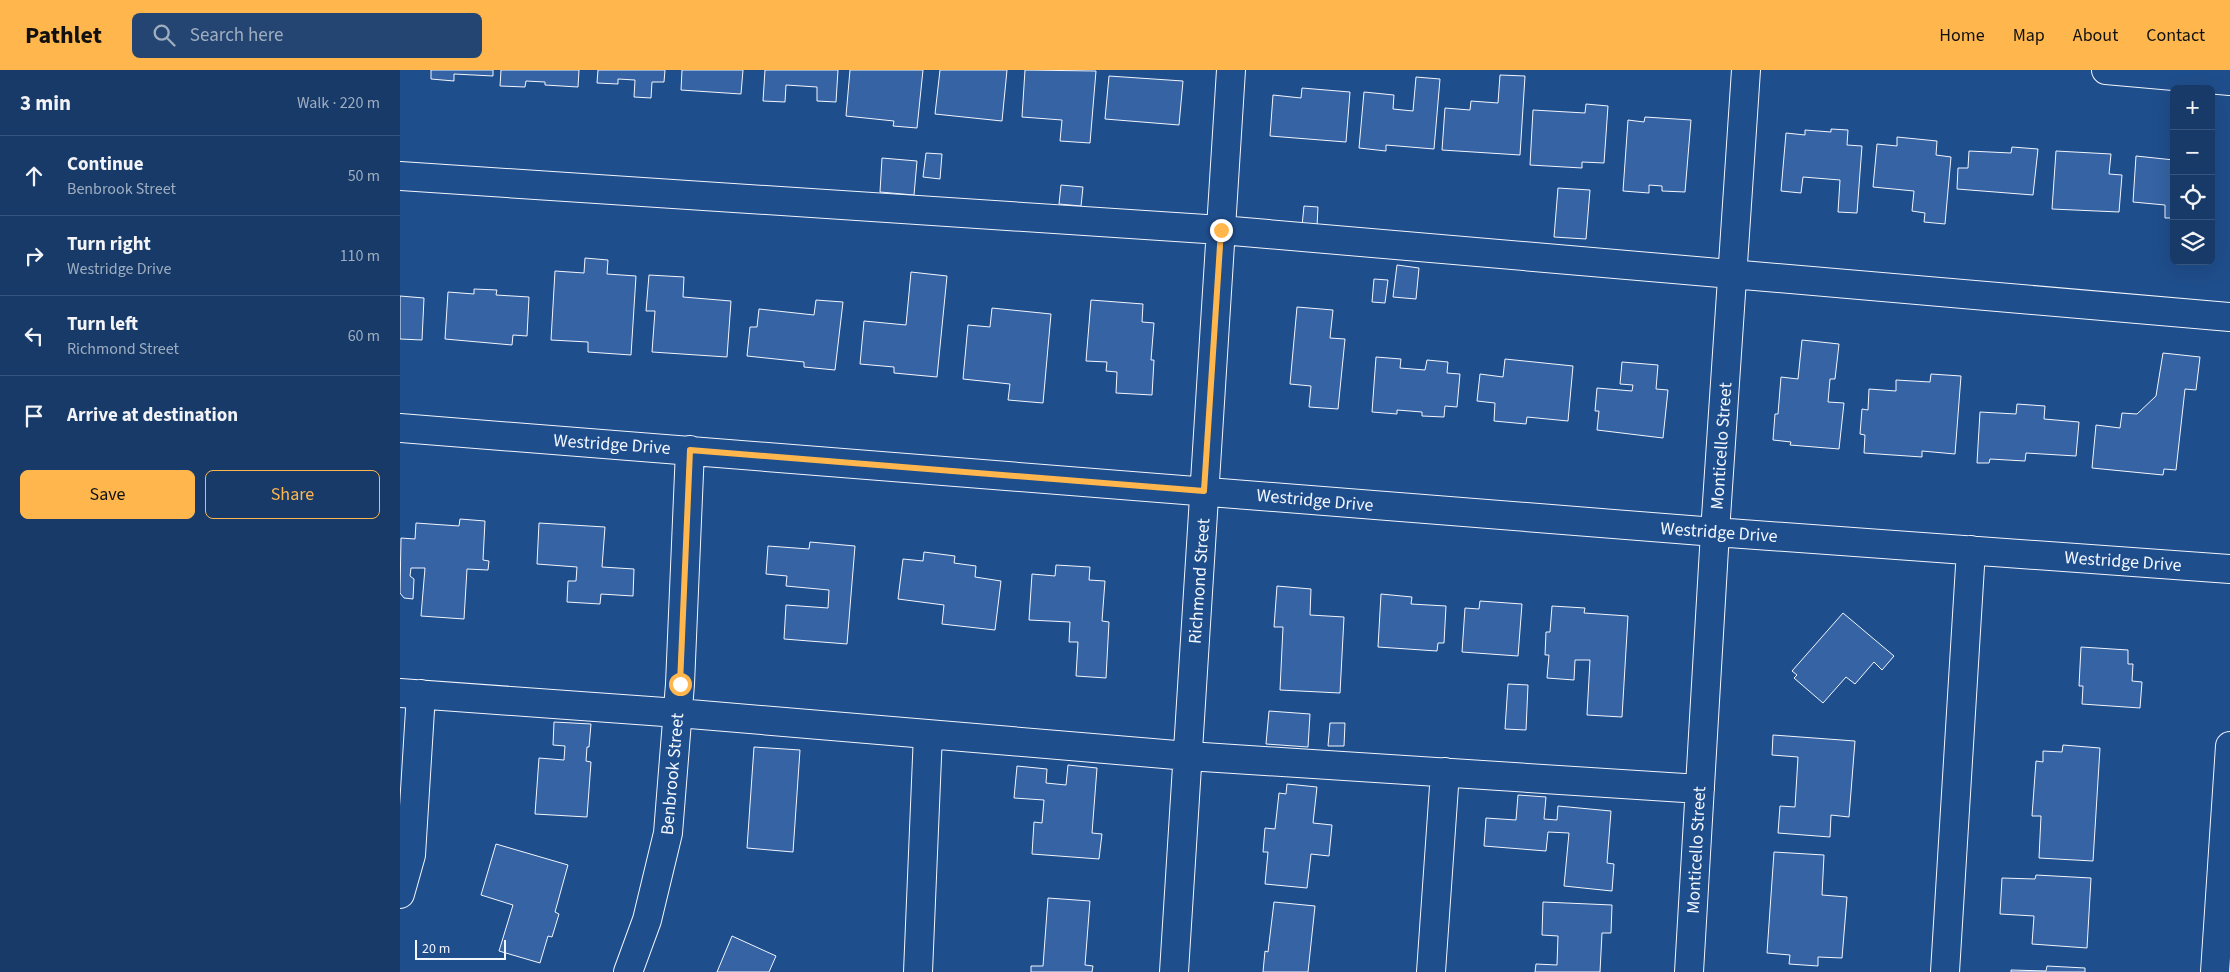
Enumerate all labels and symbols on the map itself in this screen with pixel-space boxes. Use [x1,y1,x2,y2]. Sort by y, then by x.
route end [1210,219,1233,242]
street label: Monticello Street [1705,382,1738,511]
street label: Westridge Drive [553,428,671,461]
street label: Westridge Drive [1255,483,1375,518]
street label: Westridge Drive [1660,516,1778,549]
street label: Richmond Street [1183,517,1216,645]
street label: Westridge Drive [2064,545,2182,578]
route start [669,673,692,696]
street label: Benbrook Street [655,712,690,836]
street label: Monticello Street [1681,786,1712,914]
scale bar [415,937,506,960]

